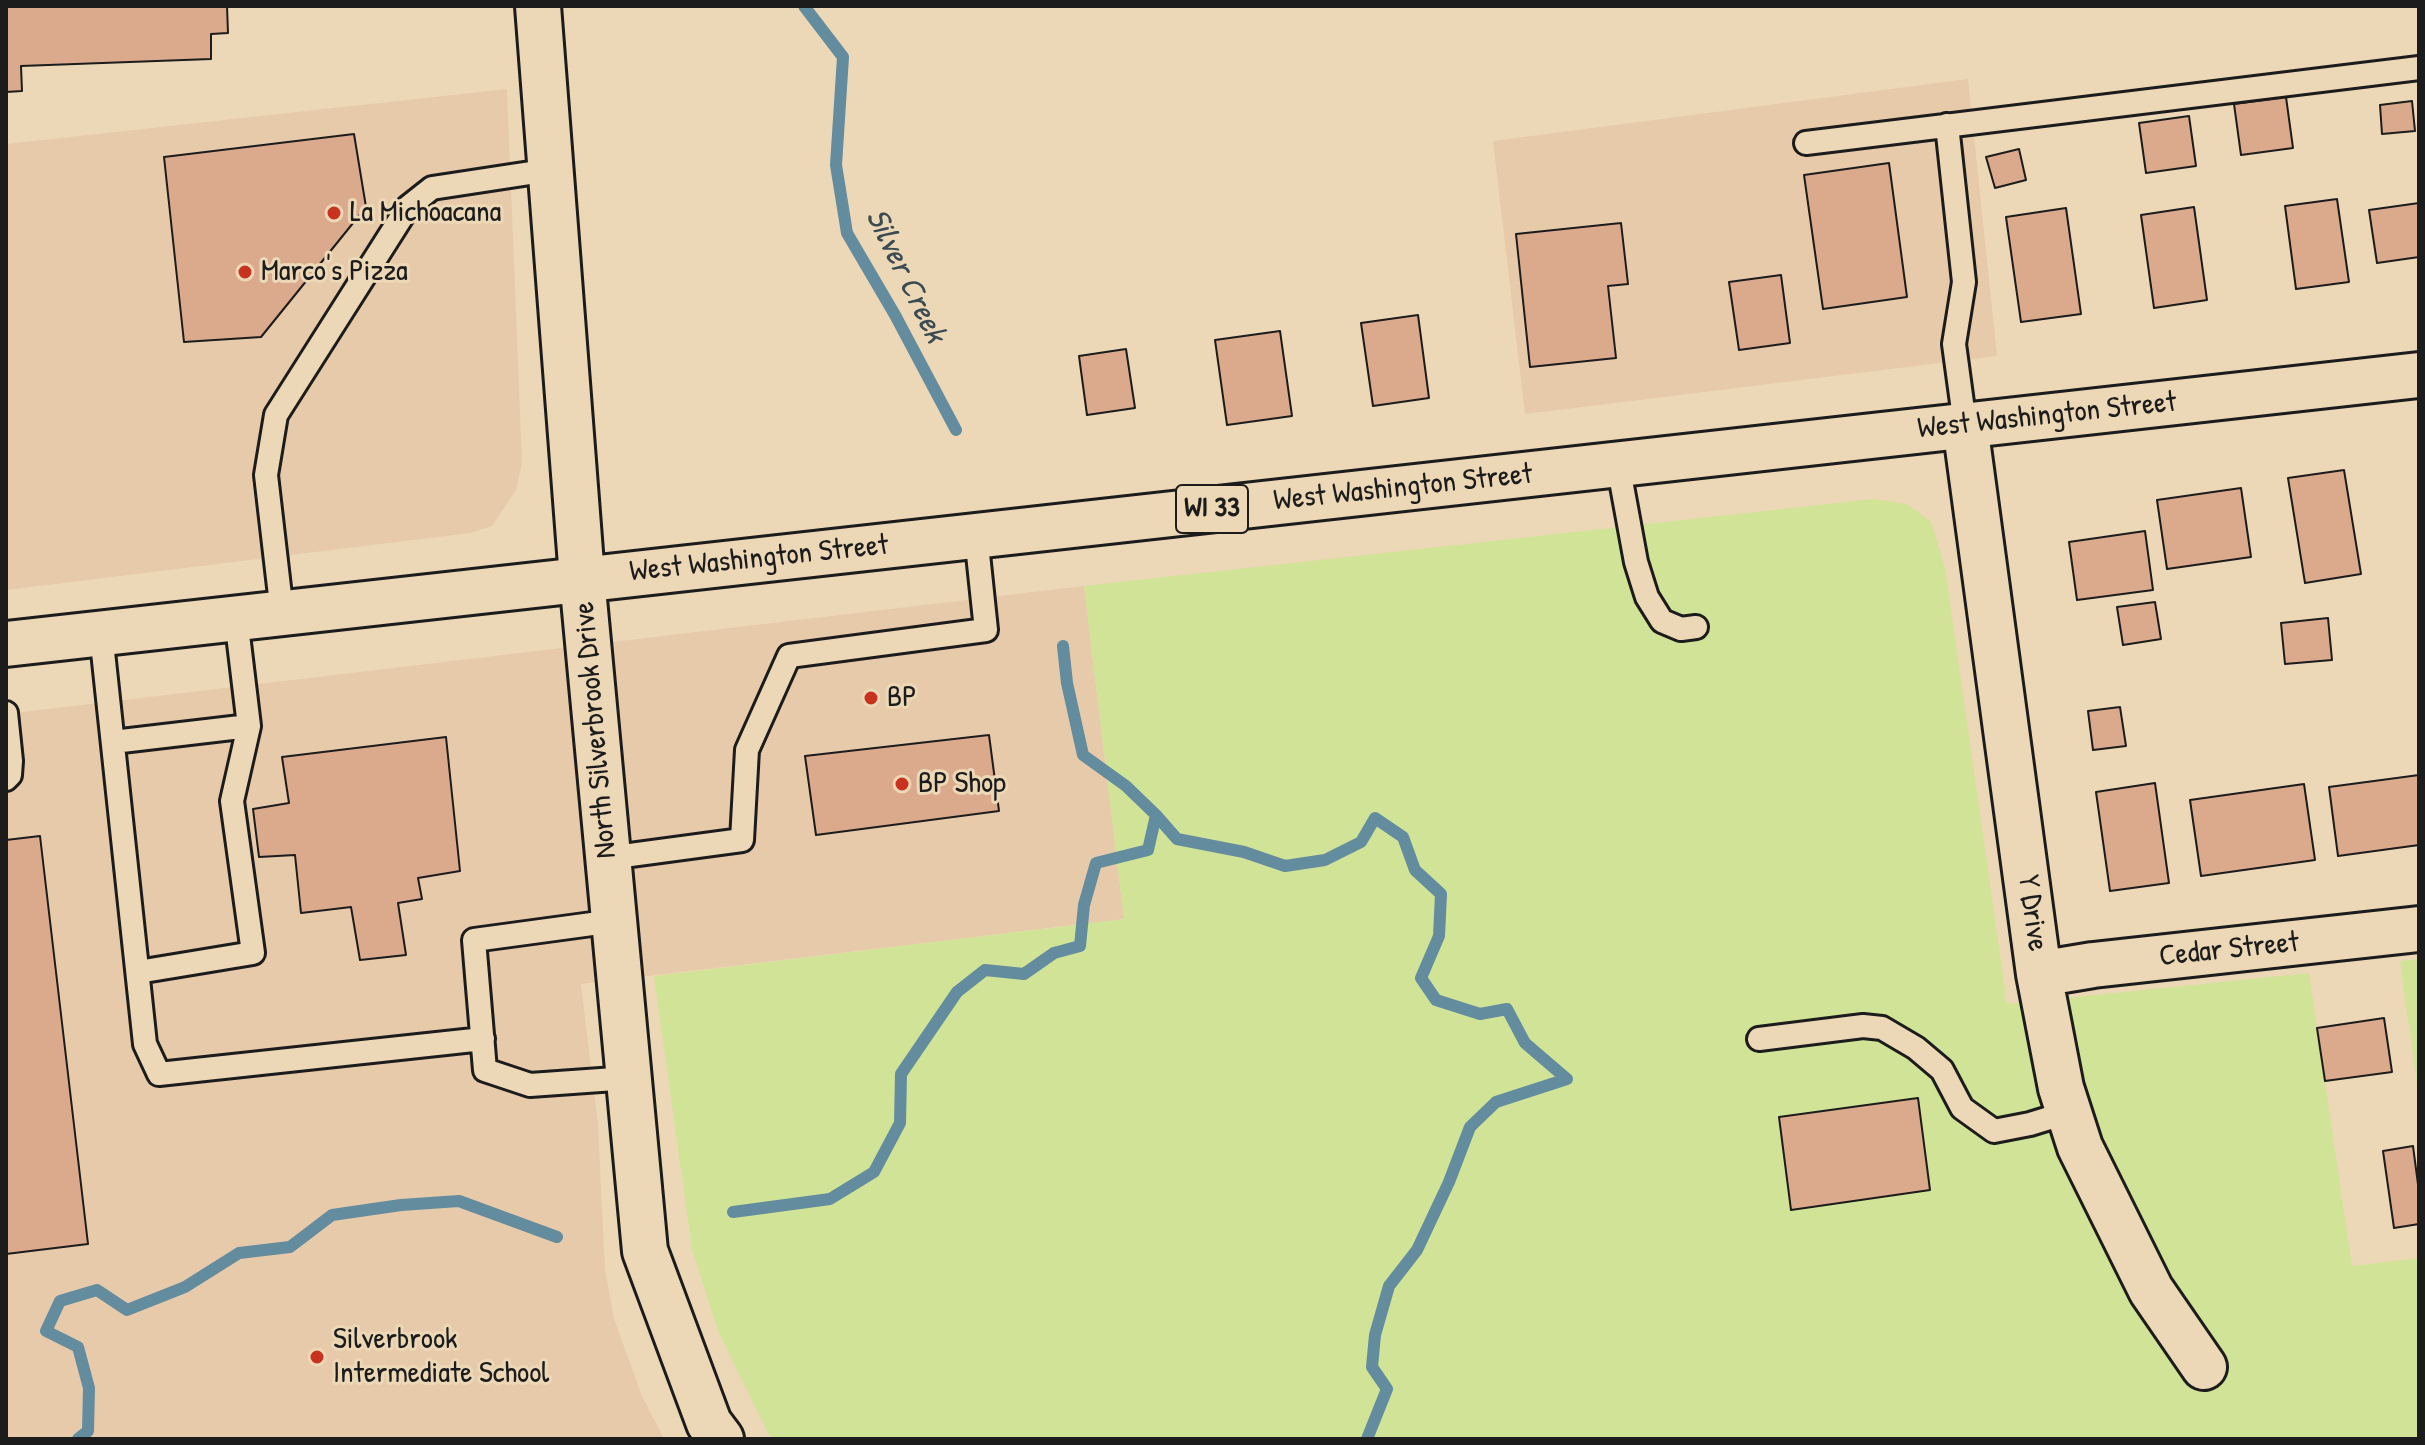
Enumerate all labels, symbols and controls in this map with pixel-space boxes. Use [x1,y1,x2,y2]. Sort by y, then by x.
place label: La Michoacana [350,195,501,231]
water label: Silver Creek [856,203,954,349]
marker: La Michoacana [325,204,343,222]
place label: Marco's Pizza [261,254,408,290]
marker: Marco's Pizza [236,263,254,281]
street label: West Washington Street [1916,385,2178,447]
street label: West Washington Street [1272,457,1534,519]
road number: WI 33 [1176,485,1248,533]
street label: West Washington Street [628,528,890,590]
street label: North Silverbrook Drive [567,600,625,860]
place label: BP [887,680,917,716]
marker: BP [862,689,880,707]
place label: BP Shop [918,766,1006,802]
marker: BP Shop [893,775,911,793]
street label: Y Drive [2009,873,2055,953]
street label: Cedar Street [2157,925,2301,975]
place label: Silverbrook Intermediate School [333,1322,549,1392]
marker: Silverbrook Intermediate School [308,1348,326,1366]

